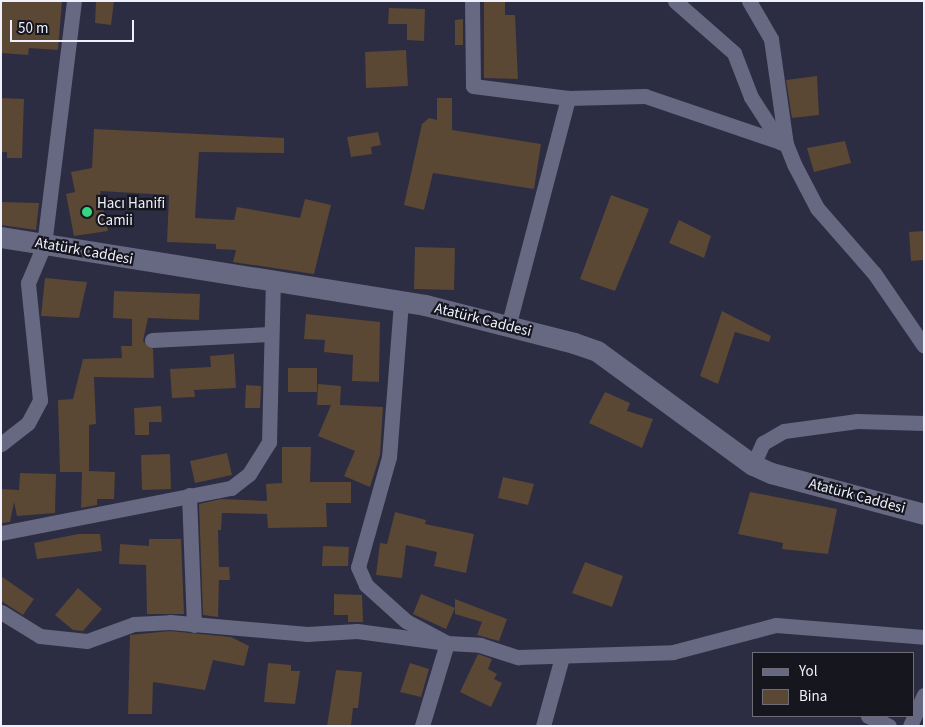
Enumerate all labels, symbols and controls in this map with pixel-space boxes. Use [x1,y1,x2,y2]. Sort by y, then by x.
scale bar [12,10,136,42]
text: 50 m [18,18,48,39]
place label: Hacı Hanifi Camii [97,194,165,229]
marker: Hacı Hanifi Camii [81,206,93,218]
street label: Atatürk Caddesi [34,234,134,268]
street label: Atatürk Caddesi [433,299,533,341]
street label: Atatürk Caddesi [807,474,907,518]
legend [752,652,915,717]
text: Yol [799,661,817,682]
text: Bina [799,686,827,707]

